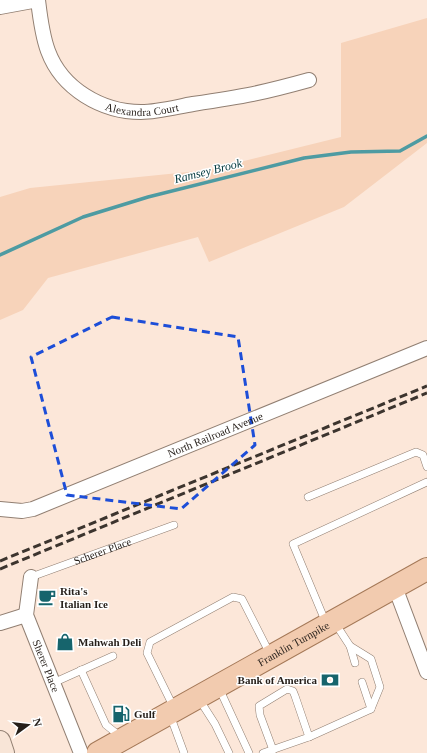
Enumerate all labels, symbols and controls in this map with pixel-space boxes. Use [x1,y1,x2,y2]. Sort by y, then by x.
street label: Alexandra Court [104,100,180,118]
water label: Ramsey Brook [172,156,244,186]
street label: North Railroad Avenue [166,410,265,459]
street label: Scherer Place [72,535,133,567]
place label: Rita's Italian Ice [60,585,108,610]
cafe icon: Rita's Italian Ice [37,587,57,607]
street label: Franklin Turnpike [256,619,331,668]
shop icon: Mahwah Deli [55,632,75,652]
place label: Mahwah Deli [78,636,141,648]
street label: Sherer Place [30,638,62,694]
bank icon: Bank of America [320,670,340,690]
place label: Bank of America [238,674,317,686]
fuel station icon: Gulf [111,704,131,724]
north arrow [8,705,48,745]
place label: Gulf [134,708,156,720]
text: N [31,717,44,728]

